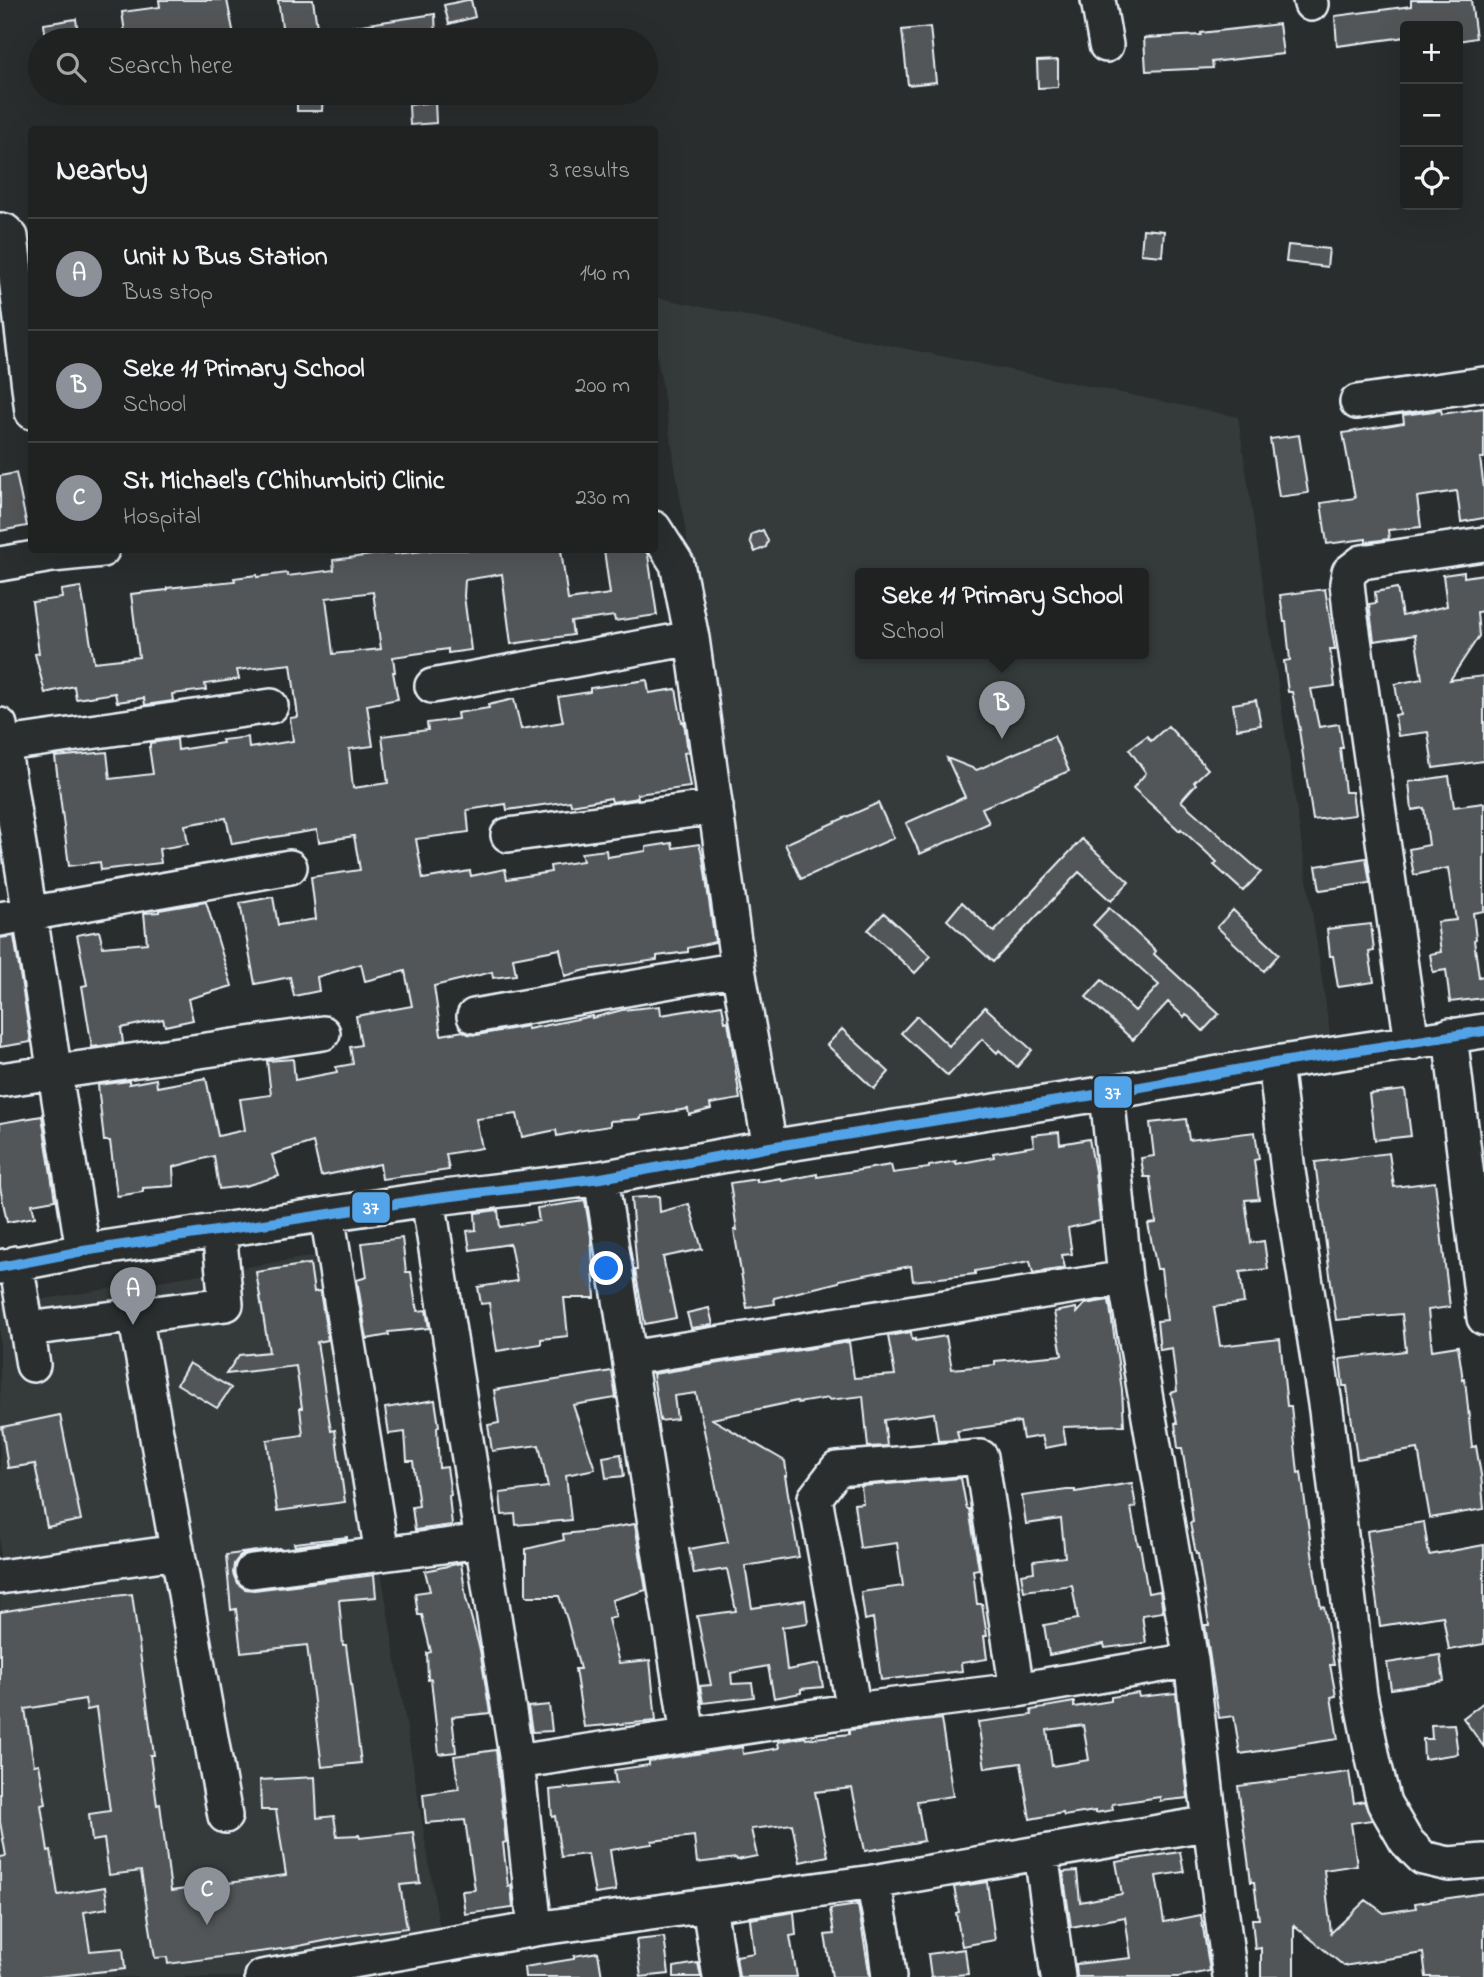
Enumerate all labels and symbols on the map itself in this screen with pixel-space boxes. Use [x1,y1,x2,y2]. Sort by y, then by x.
pin: B [979,681,1025,739]
line badge: 37 [1093,1075,1133,1109]
text: 37 [1104,1081,1121,1108]
line badge: 37 [351,1191,391,1224]
text: 37 [362,1196,379,1223]
your location [589,1251,623,1285]
pin: A [110,1267,156,1325]
pin: C [184,1867,230,1925]

